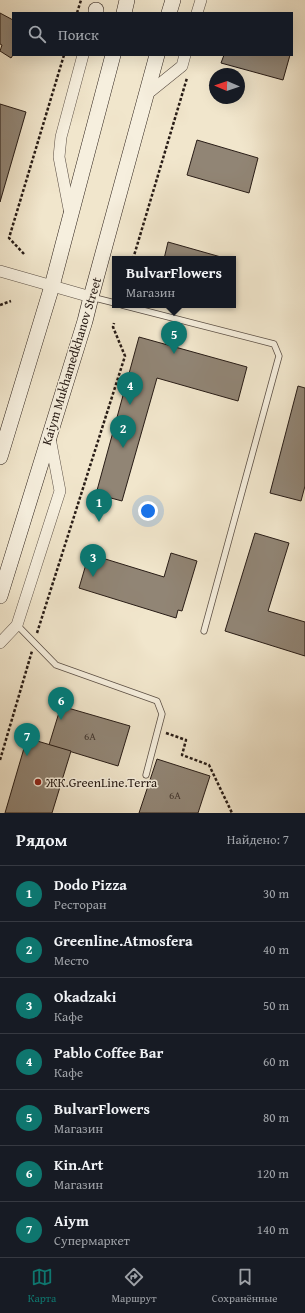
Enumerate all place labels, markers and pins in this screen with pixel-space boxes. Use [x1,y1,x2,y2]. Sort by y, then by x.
pin: 5 [161,321,187,354]
pin: 4 [117,372,143,405]
pin: 2 [110,415,136,448]
pin: 1 [86,489,112,522]
pin: 3 [80,544,106,577]
pin: 6 [48,687,74,720]
pin: 7 [14,723,40,756]
place label: ЖК.GreenLine.Terra [45,773,158,792]
marker: ЖК.GreenLine.Terra [33,777,43,787]

